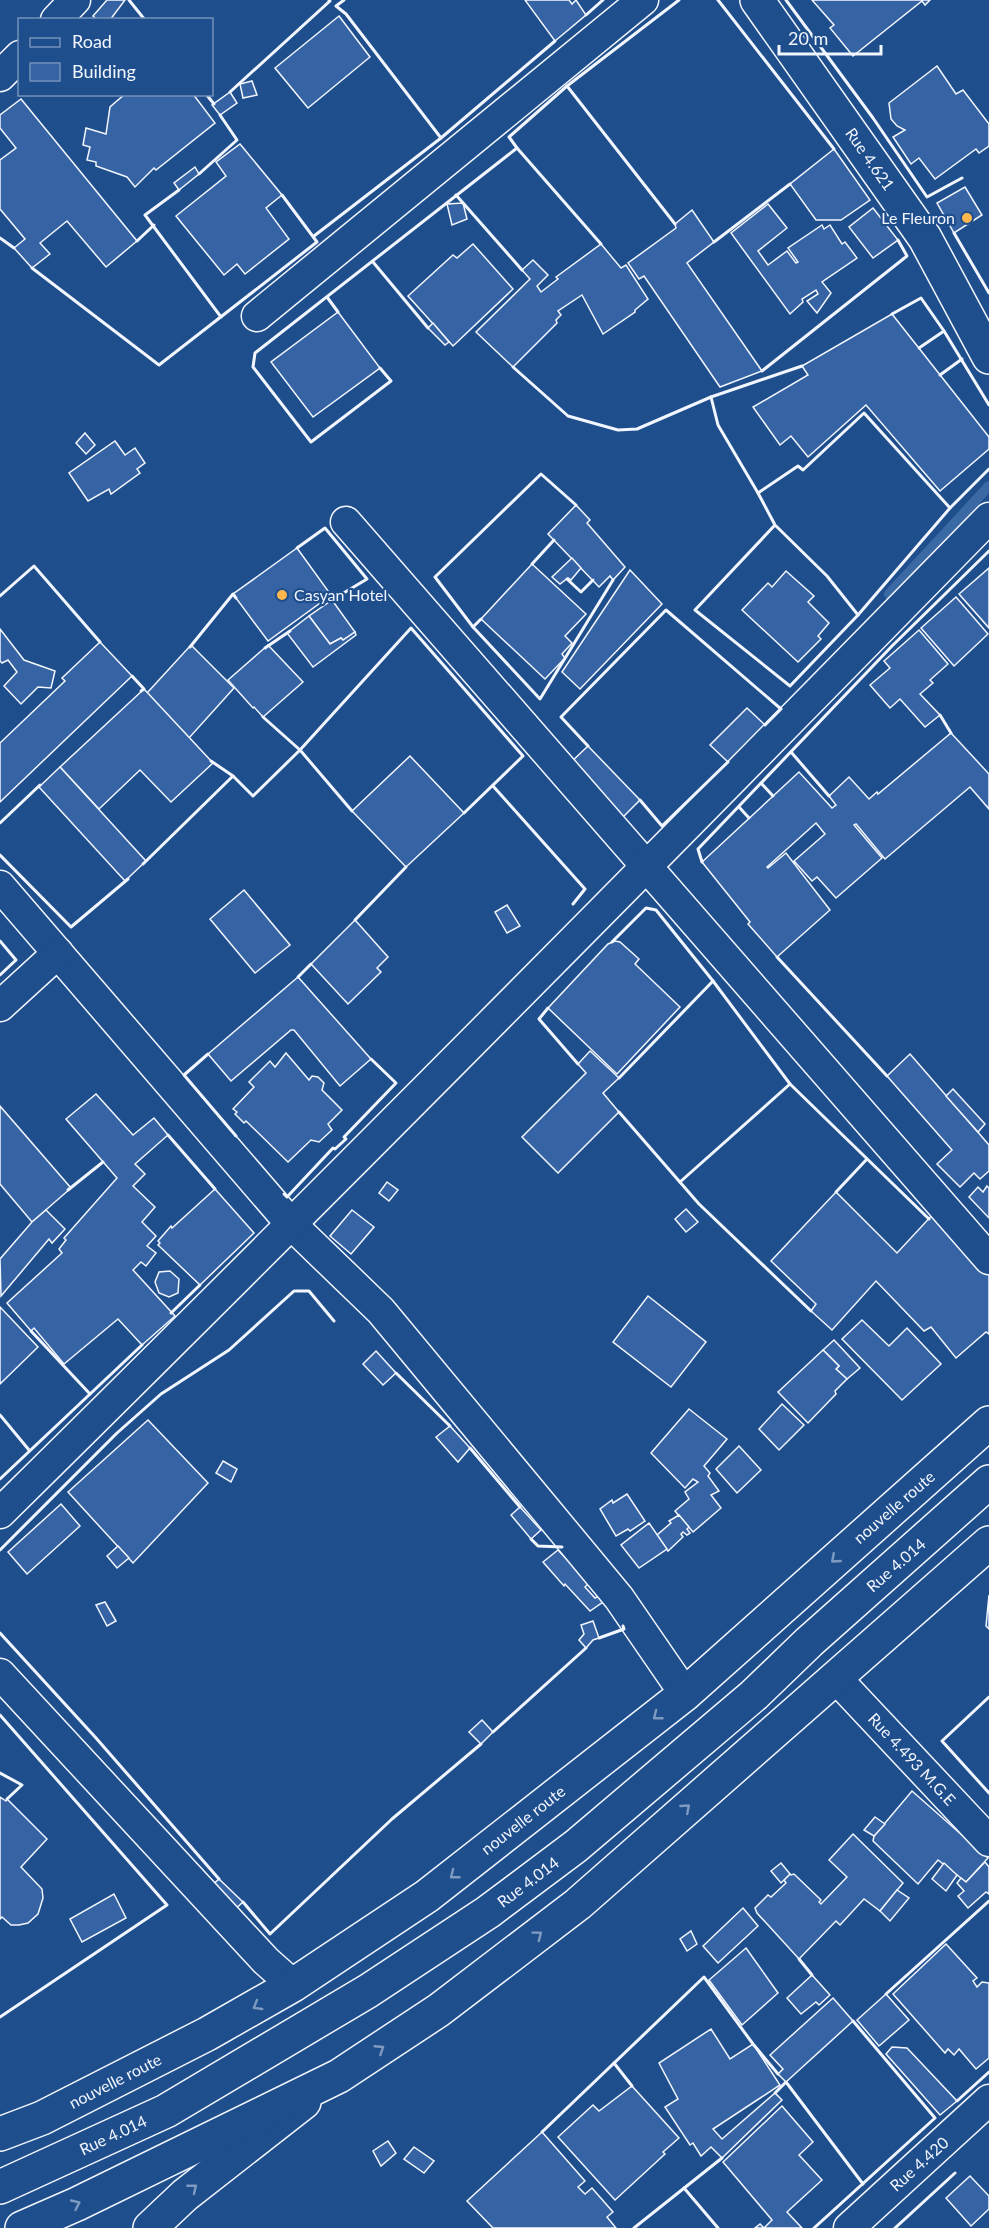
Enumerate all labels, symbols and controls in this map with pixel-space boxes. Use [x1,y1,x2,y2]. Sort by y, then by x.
legend [18,18,213,96]
scale bar [779,18,881,56]
text: 20 m [788,27,828,49]
text: Road [72,30,112,52]
text: Building [72,60,136,82]
street label: Rue 4.621 [842,124,899,194]
place label: Le Fleuron [881,208,955,227]
marker: Le Fleuron [960,211,974,225]
place label: Casyan Hotel [294,585,387,604]
marker: Casyan Hotel [275,588,289,602]
street label: nouvelle route [849,1466,938,1547]
street label: Rue 4.014 [862,1534,929,1595]
one-way arrow [831,1552,842,1563]
one-way arrow [653,1708,664,1719]
street label: Rue 4.493 M.G.E [865,1709,960,1809]
street label: nouvelle route [477,1781,568,1858]
one-way arrow [679,1804,690,1815]
street label: Rue 4.014 [493,1852,562,1911]
one-way arrow [450,1867,461,1878]
one-way arrow [531,1931,542,1942]
one-way arrow [253,1999,263,2010]
one-way arrow [373,2045,384,2056]
street label: nouvelle route [65,2049,164,2112]
street label: Rue 4.014 [76,2111,149,2158]
street label: Rue 4.420 [886,2132,952,2195]
one-way arrow [186,2185,197,2196]
one-way arrow [69,2200,80,2212]

